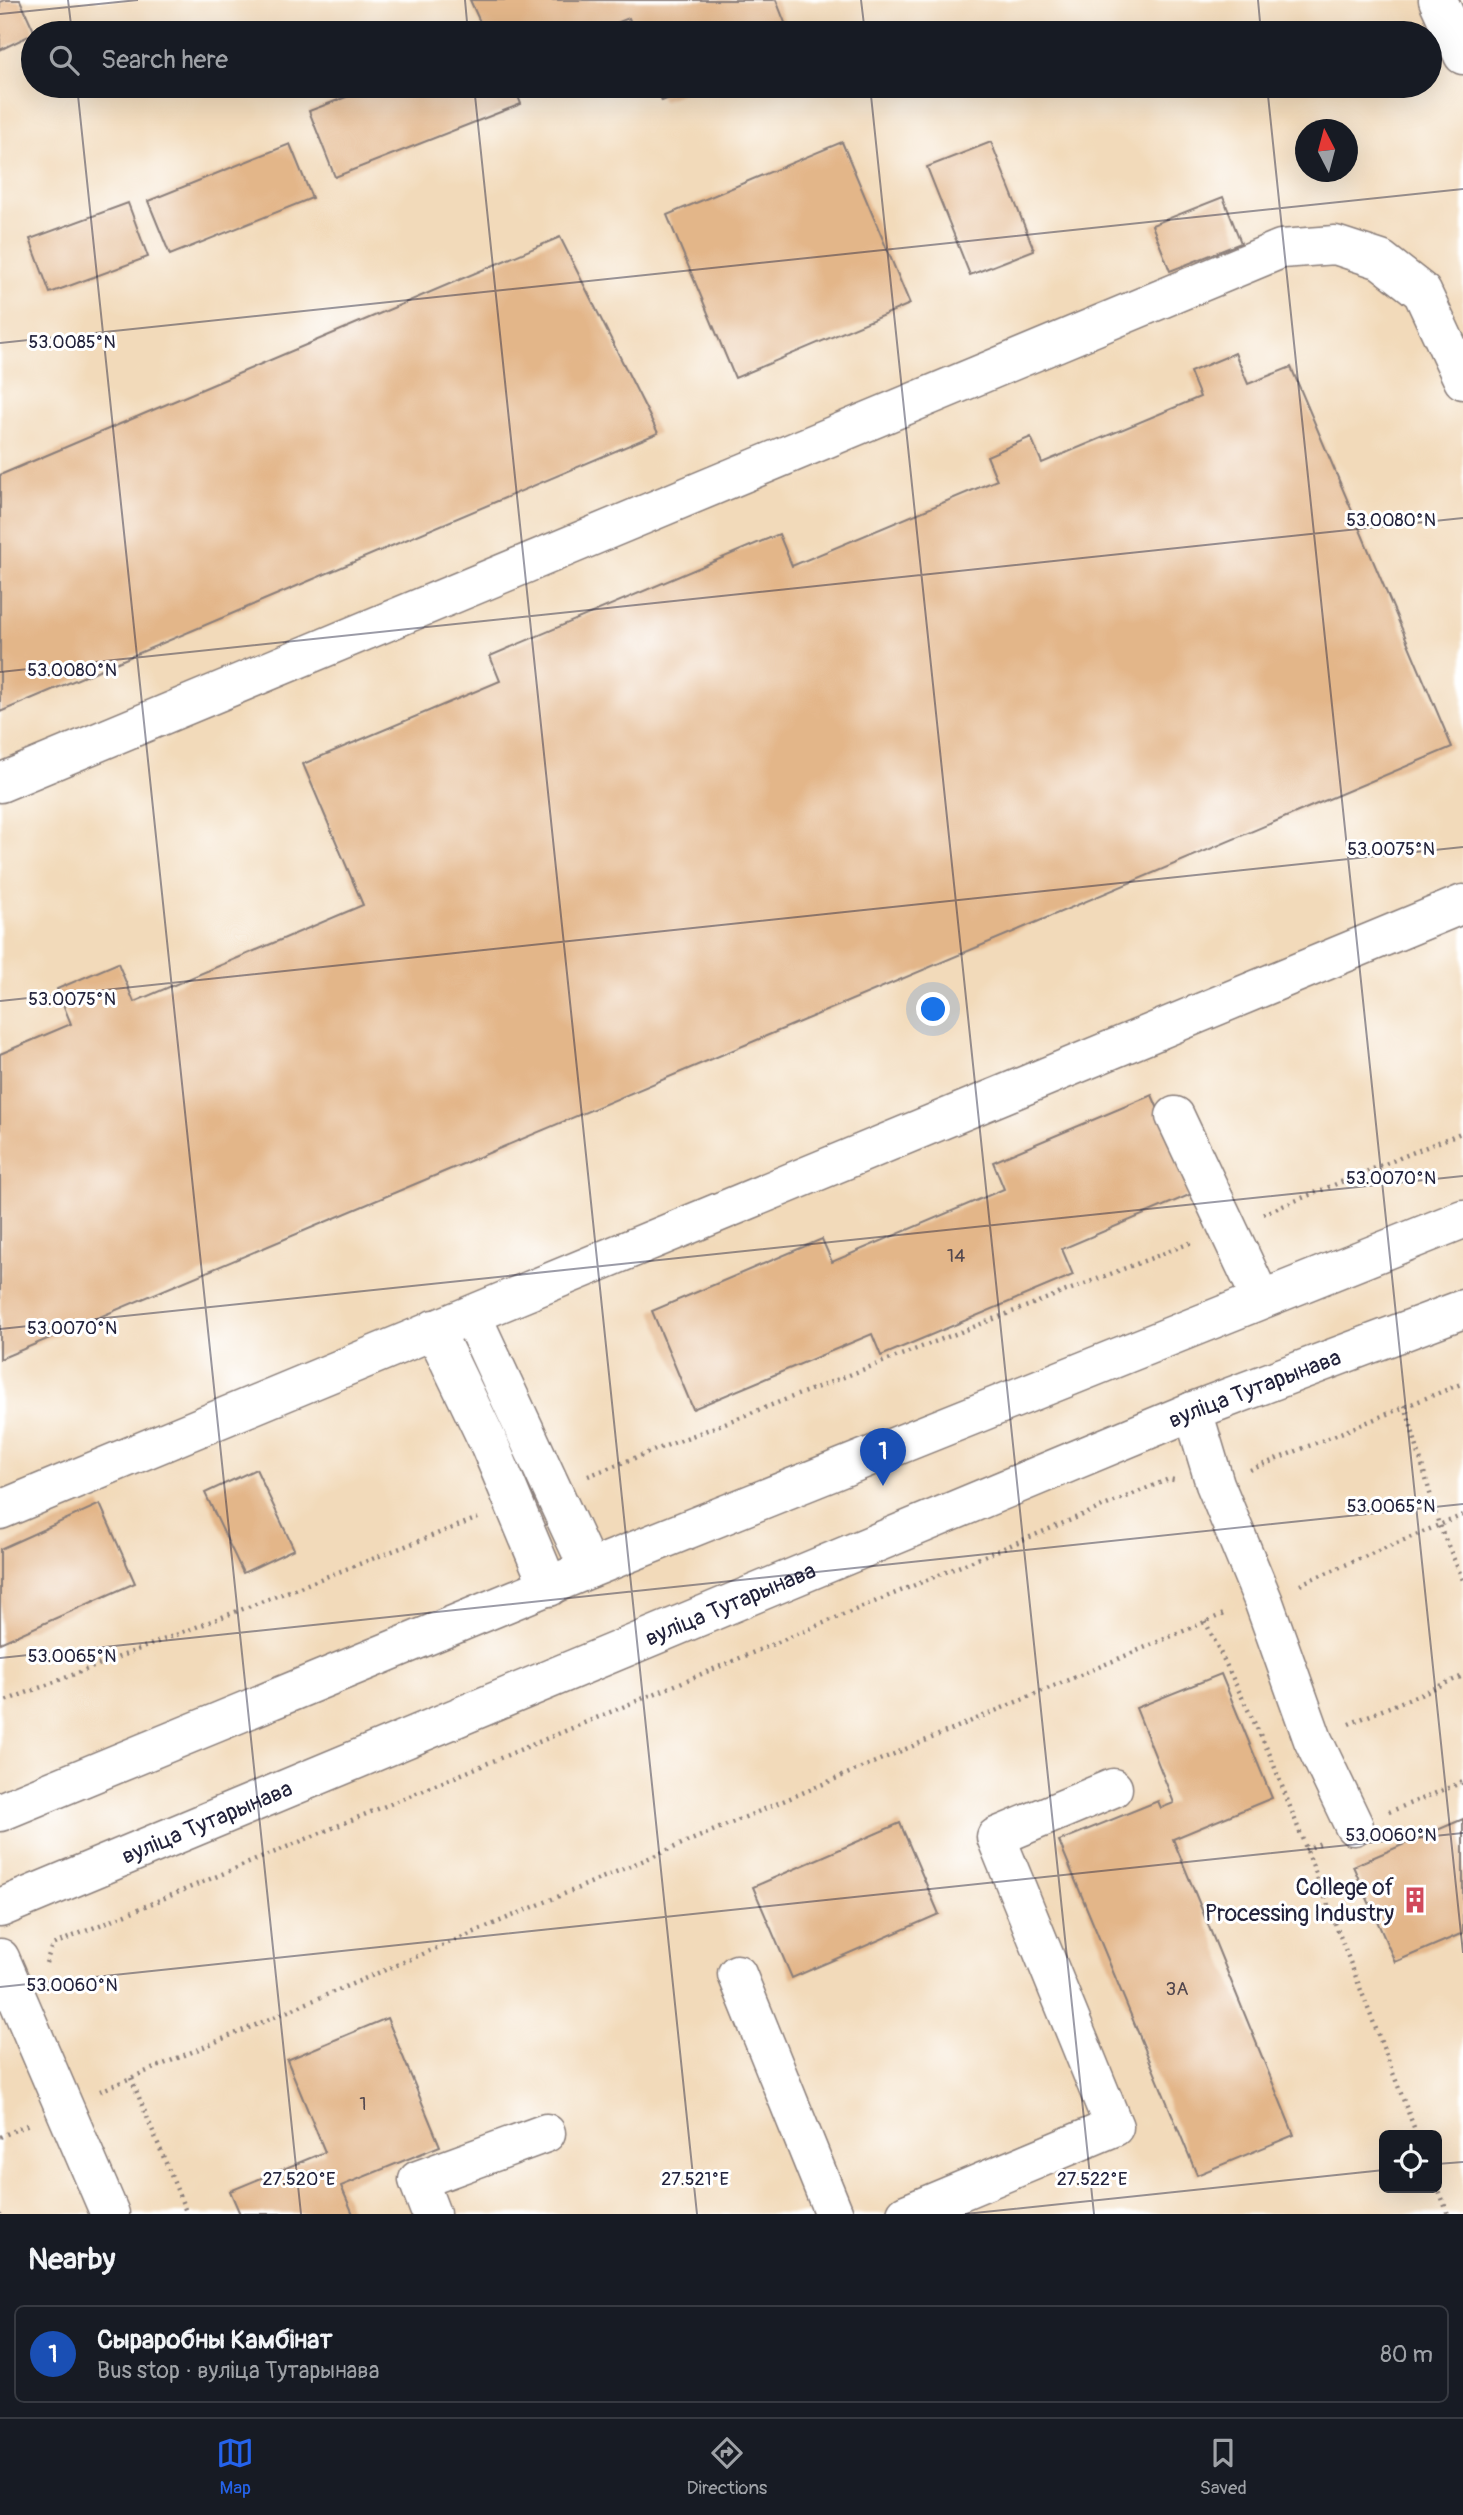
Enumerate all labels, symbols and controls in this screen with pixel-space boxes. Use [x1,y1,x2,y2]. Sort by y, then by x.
search box [21,21,1442,98]
icon: search [45,41,83,79]
text: Search here [101,44,228,76]
north arrow [1295,119,1358,182]
text: 53.0085°N [28,331,116,354]
text: 53.0080°N [1346,509,1436,532]
text: 53.0080°N [27,659,117,682]
text: 53.0075°N [1347,838,1435,861]
text: 53.0075°N [28,988,116,1011]
your location [916,992,950,1026]
text: 53.0070°N [1346,1167,1436,1190]
house number: 14 [947,1244,965,1268]
text: 53.0070°N [27,1317,117,1340]
street label: вуліца Тутарынава [1164,1343,1345,1435]
pin: 1 [860,1428,906,1486]
text: 53.0065°N [1347,1495,1435,1518]
street label: вуліца Тутарынава [641,1556,820,1653]
text: 53.0065°N [28,1645,116,1668]
street label: вуліца Тутарынава [117,1774,297,1871]
text: 53.0060°N [1345,1824,1437,1847]
place label: College of Processing Industry [1205,1873,1394,1928]
building icon: College of Processing Industry [1400,1885,1430,1915]
text: 53.0060°N [26,1974,118,1997]
house number: 3А [1166,1977,1188,2001]
house number: 1 [359,2092,367,2116]
map controls [1379,2130,1442,2193]
button: locate [1379,2130,1442,2193]
text: 27.520°E [263,2168,335,2191]
text: 27.521°E [661,2168,729,2191]
text: 27.522°E [1057,2168,1127,2191]
text: Nearby [28,2241,115,2278]
text: Сыраробны Камбінат [97,2324,332,2356]
text: 1 [49,2340,58,2369]
text: 80 m [1380,2340,1433,2369]
text: Bus stop · вуліца Тутарынава [97,2356,379,2385]
tab: Map [216,2434,254,2500]
tab: Directions [687,2434,767,2500]
tab: Saved [1200,2434,1247,2500]

